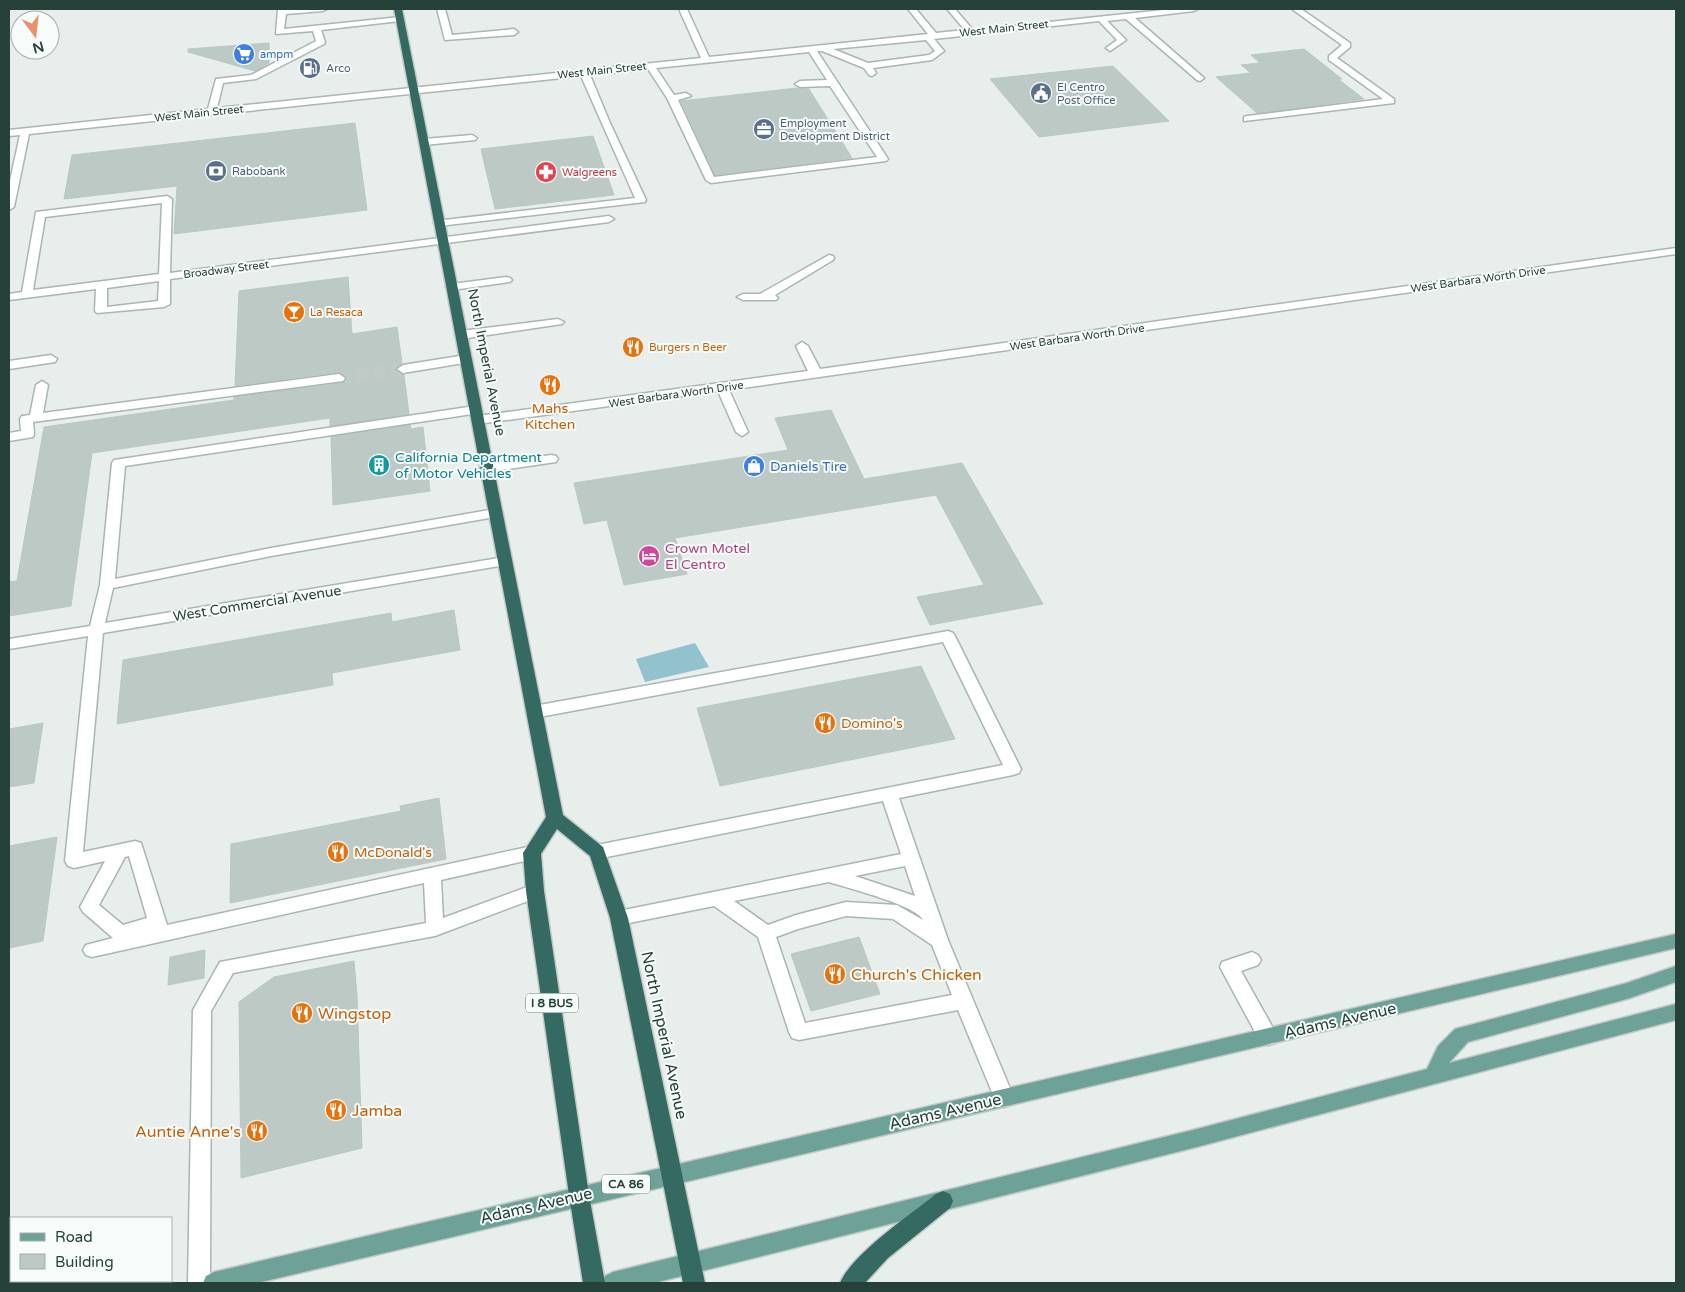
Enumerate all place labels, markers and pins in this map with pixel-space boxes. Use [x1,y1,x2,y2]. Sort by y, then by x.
supermarket icon: ampm [232,42,256,66]
place label: ampm [260,48,293,61]
fuel station icon: Arco [298,56,322,80]
place label: Arco [326,62,351,75]
public building icon: El Centro Post Office [1029,81,1053,105]
place label: El Centro Post Office [1057,81,1116,107]
office icon: Employment Development District [752,117,776,141]
place label: Employment Development District [780,117,890,143]
bank icon: Rabobank [204,159,228,183]
pharmacy icon: Walgreens [534,160,558,184]
place label: Rabobank [232,165,285,178]
place label: Walgreens [562,166,617,179]
bar icon: La Resaca [282,300,306,324]
place label: La Resaca [310,306,363,319]
restaurant icon: Burgers n Beer [621,335,645,359]
place label: Burgers n Beer [649,341,727,354]
restaurant icon: Mahs Kitchen [538,373,562,397]
place label: Mahs Kitchen [525,400,575,433]
place label: California Department of Motor Vehicles [395,449,543,482]
building icon: California Department of Motor Vehicles [367,453,391,477]
shop icon: Daniels Tire [742,454,766,478]
place label: Daniels Tire [770,458,847,475]
place label: Crown Motel El Centro [665,540,750,573]
hotel icon: Crown Motel El Centro [637,544,661,568]
restaurant icon: Domino's [813,711,837,735]
place label: Domino's [841,715,903,732]
restaurant icon: McDonald's [326,840,350,864]
place label: McDonald's [354,844,432,861]
restaurant icon: Church's Chicken [823,962,847,986]
place label: Church's Chicken [851,965,982,985]
restaurant icon: Wingstop [290,1001,314,1025]
place label: Wingstop [318,1004,391,1024]
restaurant icon: Jamba [324,1098,348,1122]
place label: Jamba [352,1101,402,1121]
restaurant icon: Auntie Anne's [245,1119,269,1143]
place label: Auntie Anne's [135,1122,241,1142]

